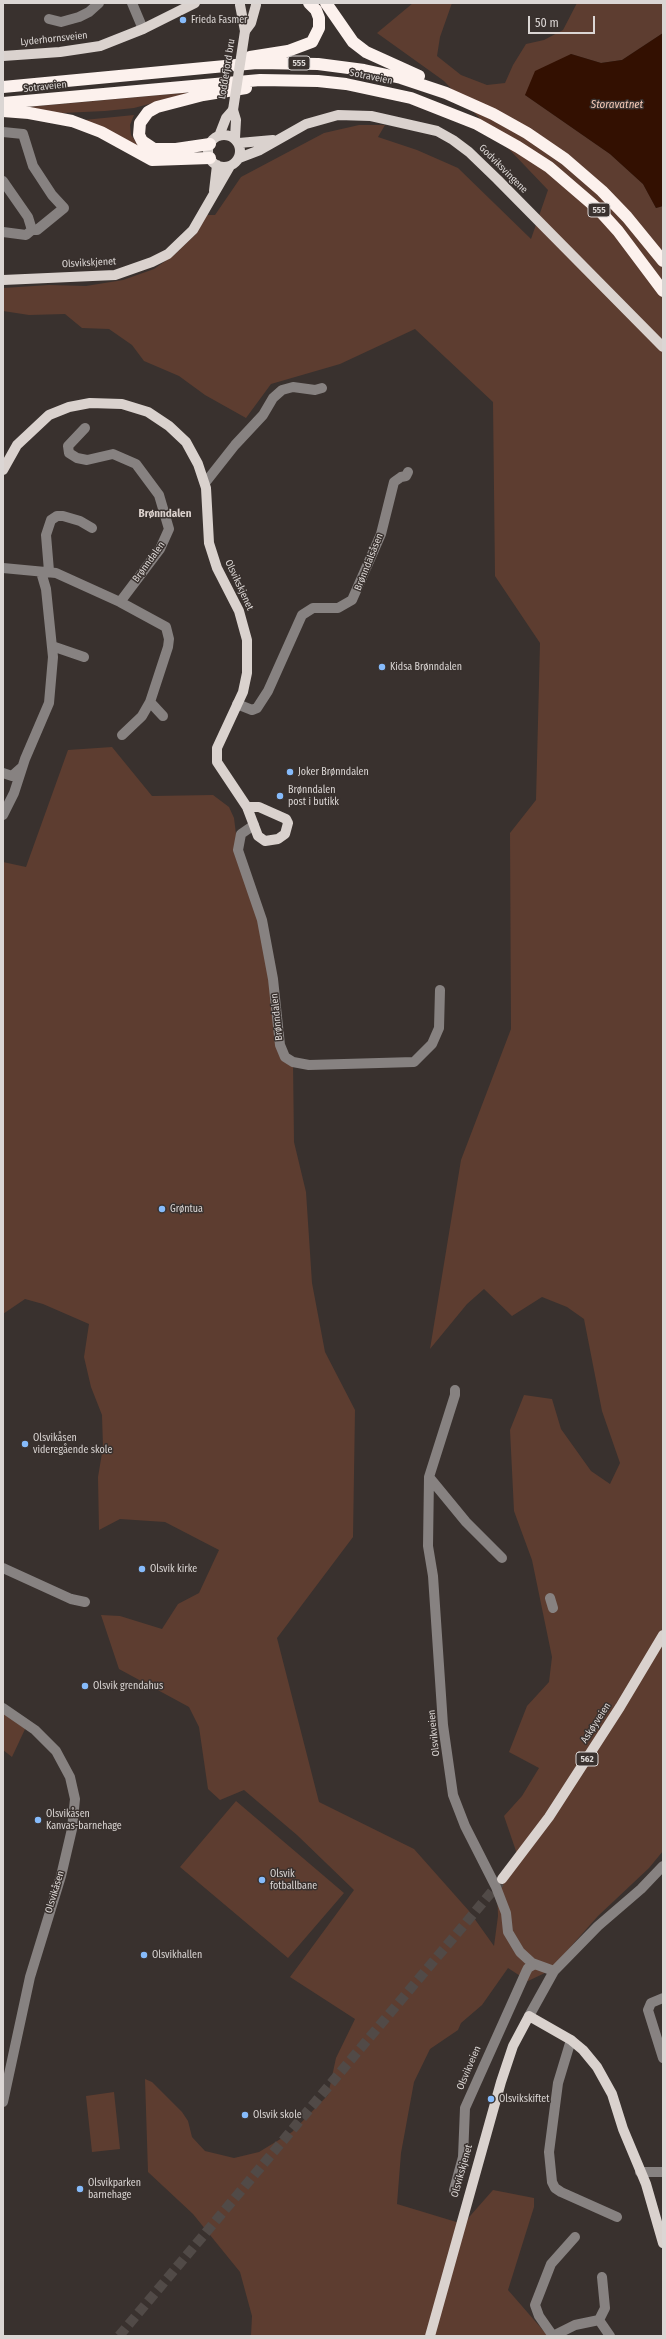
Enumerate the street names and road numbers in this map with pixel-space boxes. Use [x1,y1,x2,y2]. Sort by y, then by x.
street label: Lyderhornsveien [20,30,88,48]
street label: Loddefjord bru [216,38,238,100]
road number: 555 [288,56,310,70]
street label: Sotraveien [349,67,393,87]
street label: Sotraveien [23,79,67,95]
street label: Godviksvingene [476,142,530,196]
road number: 555 [588,203,610,217]
street label: Olsvikskjenet [61,256,117,270]
street label: Brønndalsåsen [352,532,386,592]
street label: Brønndalen [130,539,168,585]
street label: Olsvikskjenet [222,558,256,612]
street label: Brønndalen [269,993,285,1041]
street label: Askøyveien [578,1701,614,1745]
street label: Olsvikveien [426,1709,442,1757]
road number: 562 [576,1752,598,1766]
street label: Olsvikåsen [43,1869,67,1915]
street label: Olsvikveien [454,2044,484,2092]
street label: Olsvikskjenet [449,2143,475,2199]

